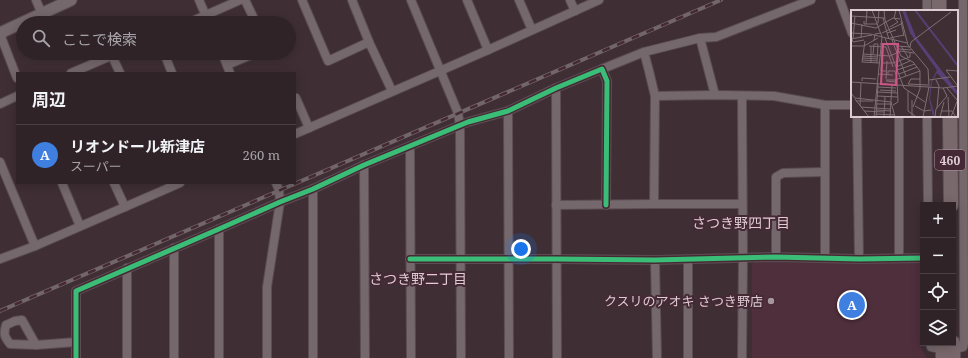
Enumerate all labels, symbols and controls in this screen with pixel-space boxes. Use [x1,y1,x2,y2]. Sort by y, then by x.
inset map [851,10,958,117]
search box [16,16,296,60]
icon: search [30,27,52,49]
text: ここで検索 [62,29,137,49]
text: 周辺 [32,88,66,111]
text: リオンドール新津店 [70,136,205,156]
text: A [40,146,50,164]
text: 260 m [243,146,280,164]
road number: 460 [935,150,965,170]
text: スーパー [70,157,122,175]
map controls [920,202,956,346]
button: + [920,202,956,238]
district label: さつき野四丁目 [692,213,790,232]
button: − [920,238,956,274]
your location [511,239,531,259]
district label: さつき野二丁目 [369,269,467,288]
button: locate [920,274,956,310]
pin: A [839,290,865,320]
place label: クスリのアオキ さつき野店 [604,292,763,310]
marker: クスリのアオキ さつき野店 [766,296,776,306]
button: layers [920,310,956,346]

